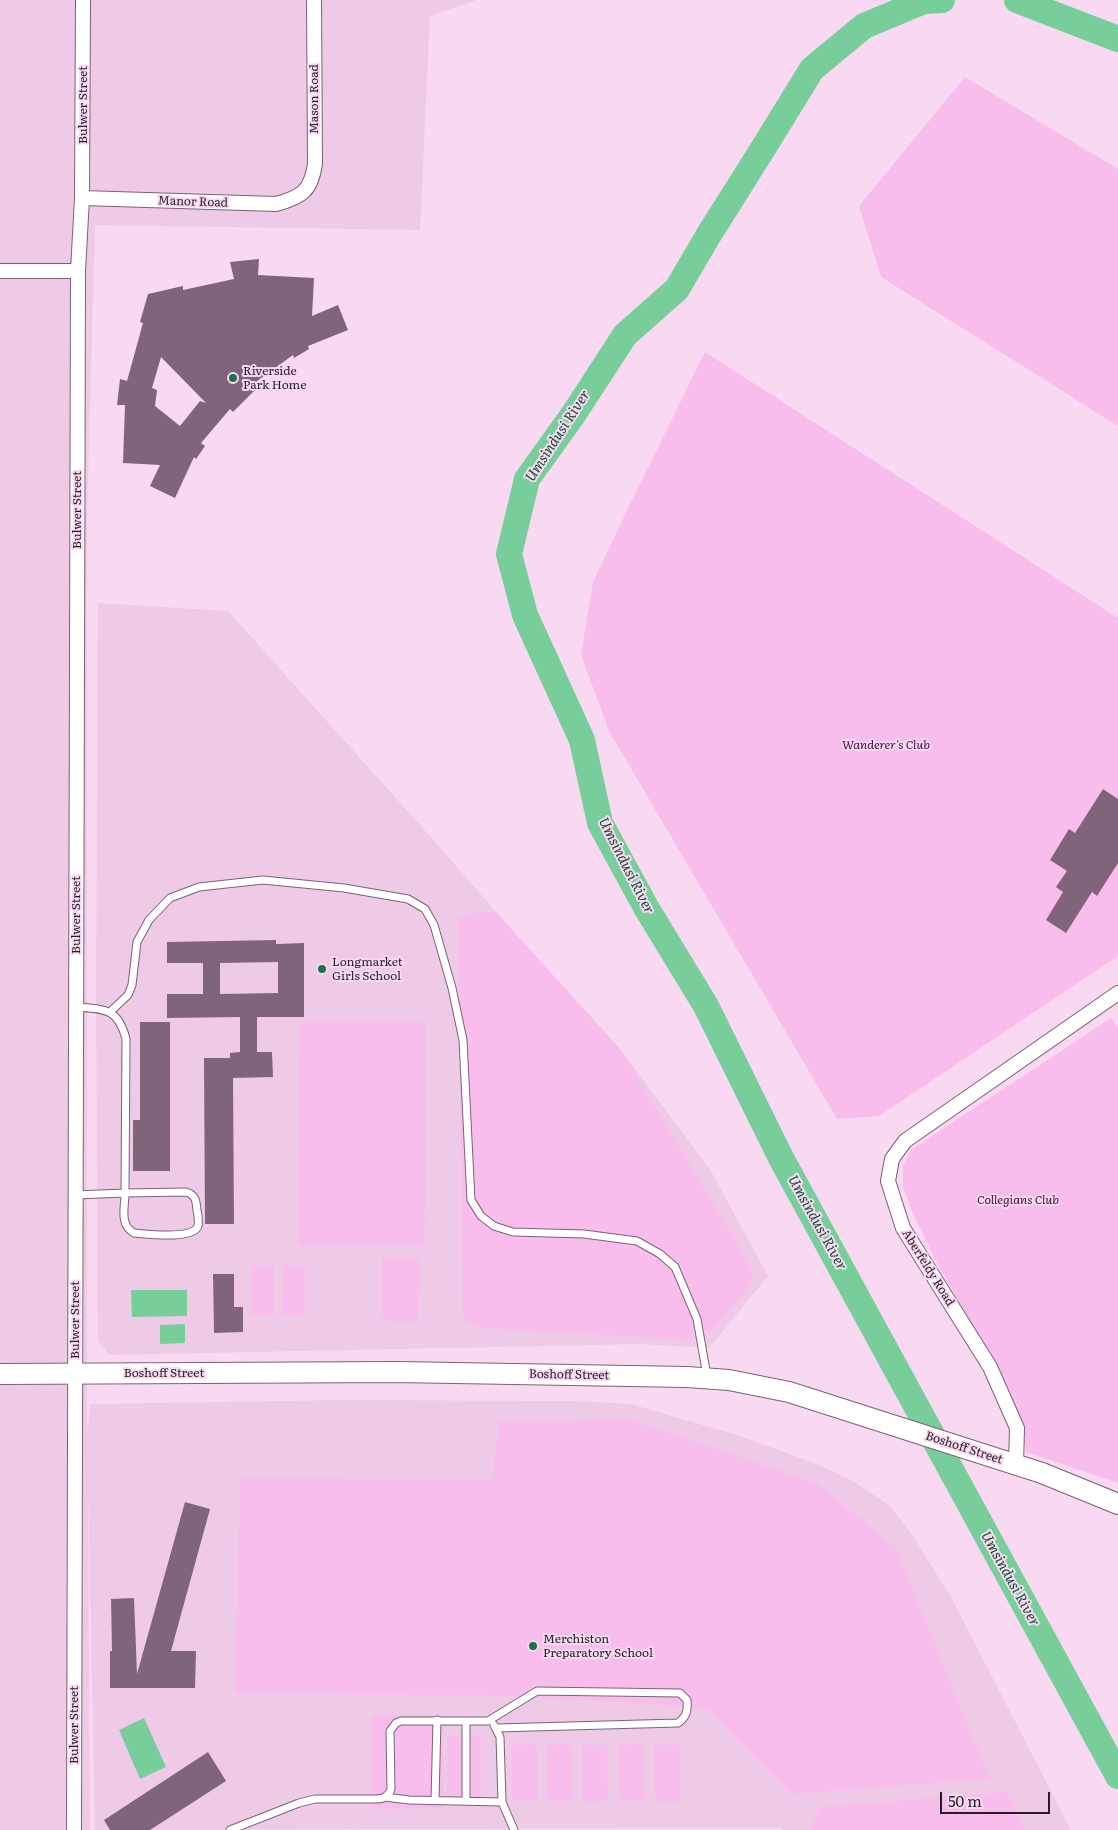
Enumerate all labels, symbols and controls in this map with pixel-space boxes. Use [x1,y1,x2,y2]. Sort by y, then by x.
street label: Mason Road [307,64,321,134]
street label: Bulwer Street [76,66,90,144]
street label: Manor Road [158,194,228,210]
place label: Riverside Park Home [243,364,306,392]
marker: Riverside Park Home [227,372,239,384]
water label: Umsindusi River [522,387,594,485]
street label: Bulwer Street [70,471,84,549]
park label: Wanderer's Club [842,738,930,752]
water label: Umsindusi River [595,815,657,917]
street label: Bulwer Street [69,876,83,954]
place label: Longmarket Girls School [332,955,403,983]
marker: Longmarket Girls School [316,963,328,975]
water label: Umsindusi River [784,1173,850,1273]
park label: Collegians Club [977,1193,1059,1207]
street label: Aberfeldy Road [899,1227,957,1309]
street label: Bulwer Street [68,1281,82,1359]
street label: Boshoff Street [124,1366,204,1380]
street label: Boshoff Street [529,1367,609,1383]
street label: Boshoff Street [924,1429,1004,1467]
water label: Umsindusi River [977,1529,1043,1629]
place label: Merchiston Preparatory School [543,1632,653,1660]
marker: Merchiston Preparatory School [527,1640,539,1652]
street label: Bulwer Street [67,1686,81,1764]
scale bar [943,1782,1053,1814]
text: 50 m [948,1789,982,1812]

